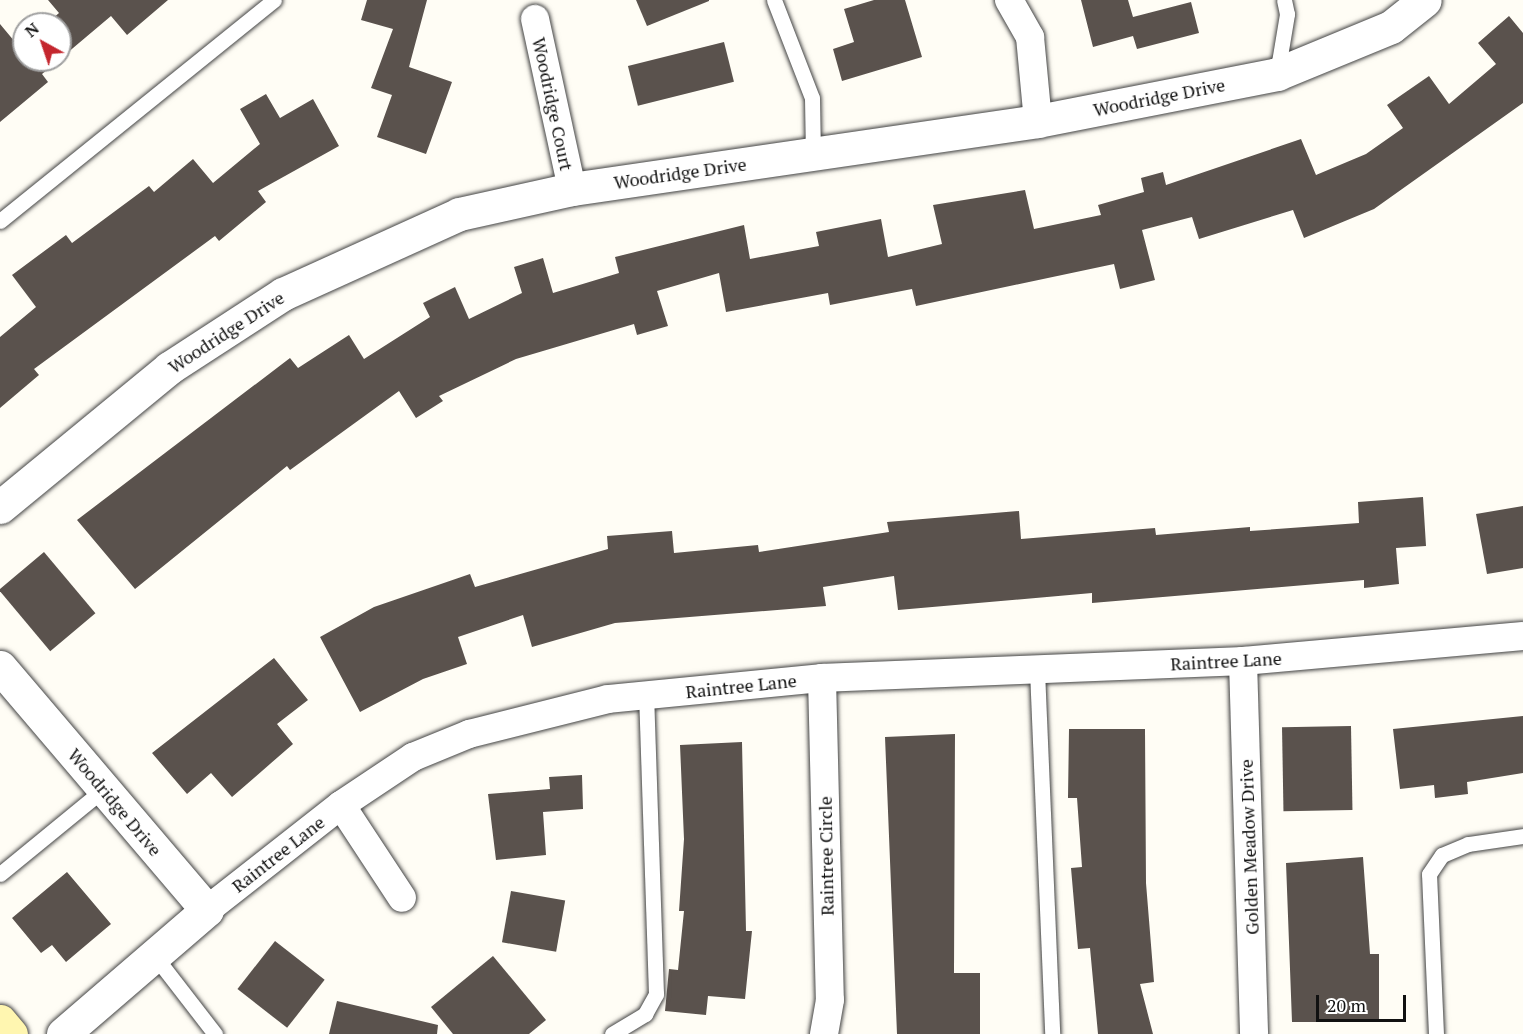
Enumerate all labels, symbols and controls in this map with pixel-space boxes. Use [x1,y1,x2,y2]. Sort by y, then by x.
north arrow [12,12,72,72]
text: N [20,17,43,42]
street label: Woodridge Court [528,35,578,173]
street label: Woodridge Drive [1091,74,1227,120]
street label: Woodridge Drive [612,153,748,193]
street label: Woodridge Drive [164,287,288,377]
street label: Raintree Lane [1170,647,1282,675]
street label: Raintree Lane [684,669,798,703]
street label: Woodridge Drive [64,744,166,860]
street label: Golden Meadow Drive [1235,759,1263,935]
street label: Raintree Circle [814,796,838,916]
street label: Raintree Lane [227,811,329,897]
scale bar [1319,983,1409,1021]
text: 20 m [1327,993,1366,1017]

